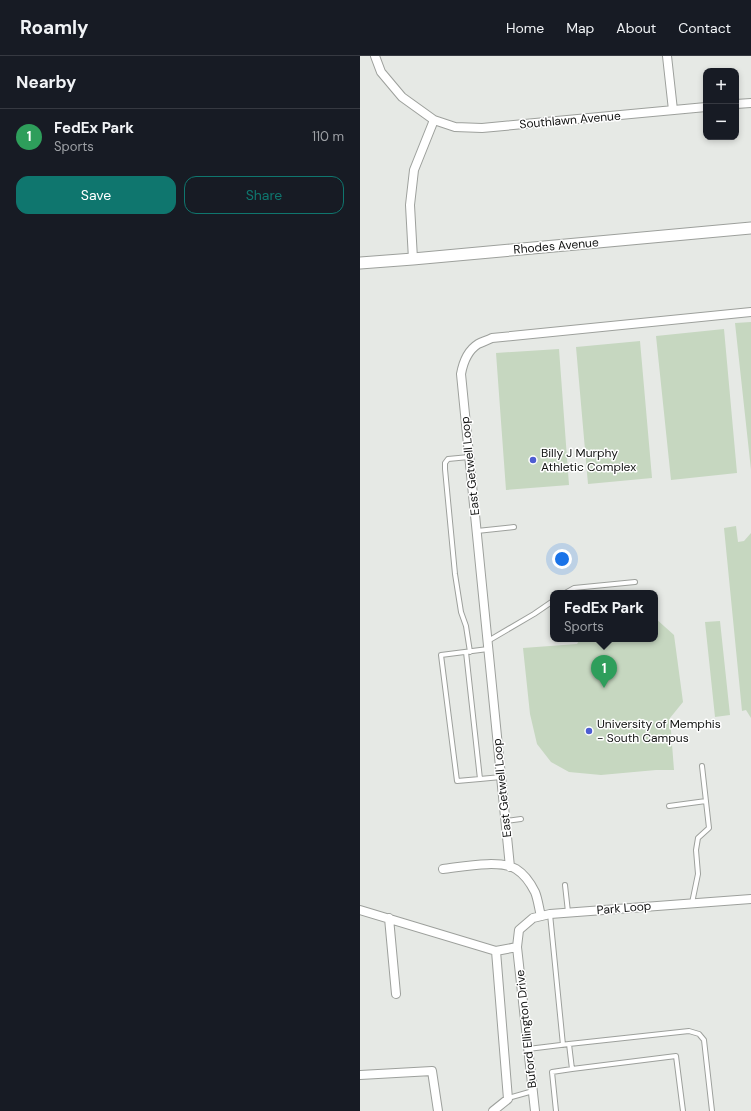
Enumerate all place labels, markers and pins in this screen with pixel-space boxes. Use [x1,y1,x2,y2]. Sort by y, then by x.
place label: Billy J Murphy Athletic Complex [541,445,636,475]
marker: Billy J Murphy Athletic Complex [528,455,538,465]
pin: 1 [591,655,617,688]
place label: University of Memphis - South Campus [597,716,721,746]
marker: University of Memphis - South Campus [584,726,594,736]

